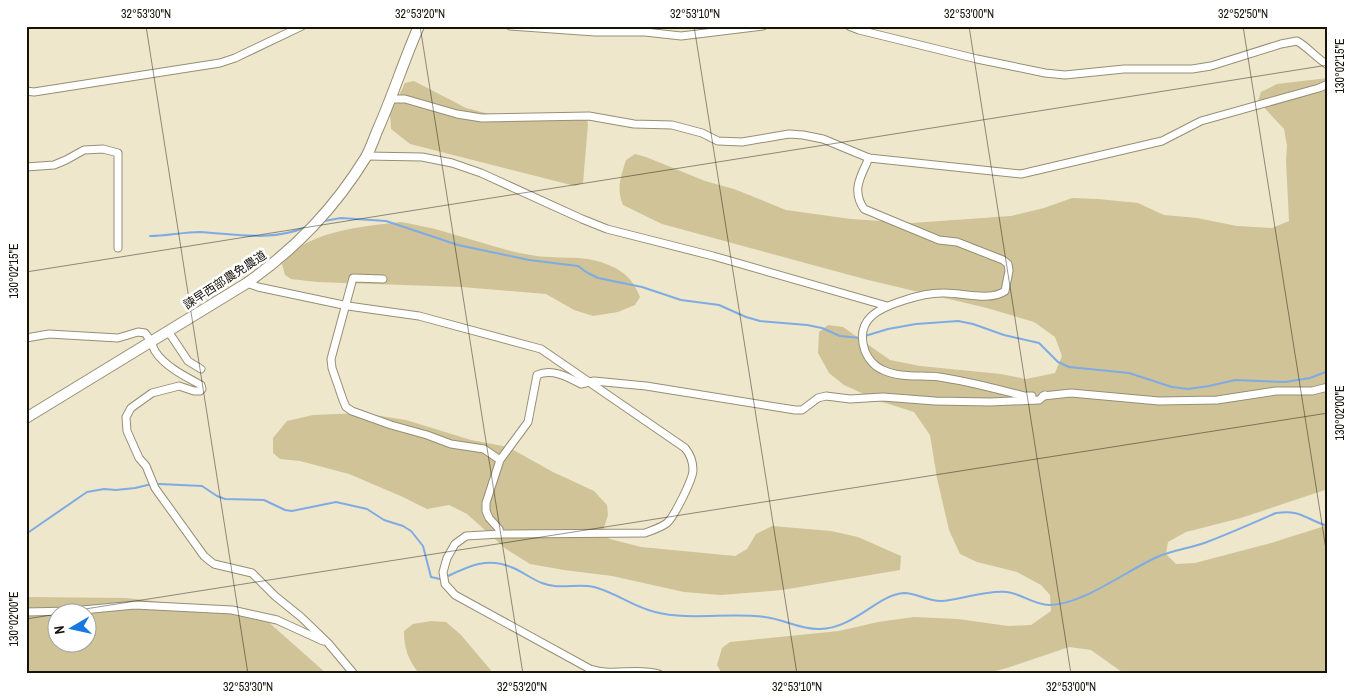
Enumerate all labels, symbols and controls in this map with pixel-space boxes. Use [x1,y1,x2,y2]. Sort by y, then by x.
text: 32°53'30"N [121,6,171,22]
text: 32°53'20"N [395,6,445,22]
text: 32°53'10"N [670,6,720,22]
text: 32°53'00"N [944,6,994,22]
text: 32°52'50"N [1218,6,1268,22]
text: 130°02'15"E [1332,38,1348,94]
text: 130°02'15"E [6,243,22,299]
street label: 諫早西部農免農道 [180,247,270,313]
text: 130°02'00"E [1332,385,1348,441]
text: 130°02'00"E [6,591,22,647]
north arrow [48,602,98,652]
text: N [50,625,69,636]
text: 32°53'30"N [223,679,273,695]
text: 32°53'20"N [497,679,547,695]
text: 32°53'10"N [772,679,822,695]
text: 32°53'00"N [1046,679,1096,695]

